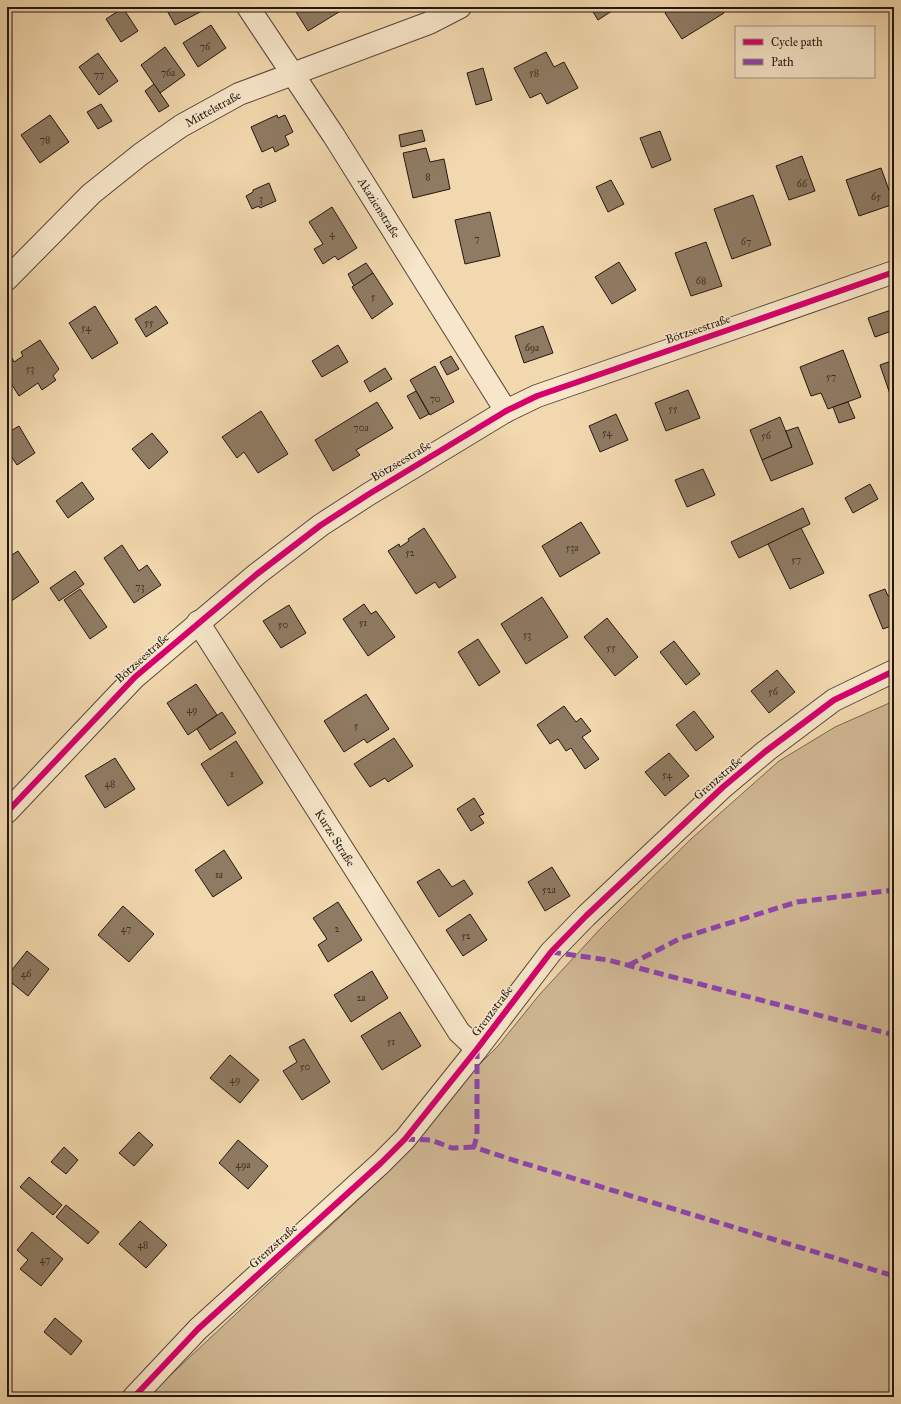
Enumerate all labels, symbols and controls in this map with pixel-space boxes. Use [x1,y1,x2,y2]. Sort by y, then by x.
legend [735,26,875,78]
text: Cycle path [771,35,823,49]
house number: 76 [200,41,211,53]
text: Path [771,55,794,69]
house number: 76a [161,67,176,79]
house number: 58 [529,67,539,79]
house number: 77 [94,69,104,81]
street label: Mittelstraße [183,88,243,130]
house number: 78 [40,134,50,146]
house number: 8 [425,171,431,183]
street label: Akazienstraße [354,174,403,241]
house number: 66 [797,178,808,190]
house number: 65 [871,191,881,203]
house number: 3 [259,193,263,205]
house number: 4 [329,228,335,240]
house number: 7 [474,233,480,245]
house number: 67 [741,236,751,248]
house number: 68 [696,275,706,287]
house number: 5 [371,291,376,303]
street label: Bötzseestraße [664,311,732,347]
house number: 55 [144,317,154,329]
house number: 54 [81,322,91,334]
house number: 69a [525,342,540,354]
house number: 53 [26,363,34,375]
house number: 57 [826,371,836,383]
house number: 70 [429,393,441,405]
house number: 55 [668,403,678,415]
house number: 70a [353,422,369,434]
house number: 54 [602,427,612,439]
house number: 56 [761,430,772,442]
street label: Bötzseestraße [368,438,434,484]
house number: 53a [566,542,579,554]
house number: 52 [405,547,415,559]
house number: 57 [791,554,801,566]
house number: 73 [135,581,145,593]
house number: 51 [359,617,367,629]
house number: 50 [278,619,288,631]
house number: 53 [523,629,531,641]
street label: Bötzseestraße [112,630,172,686]
house number: 55 [606,642,616,654]
house number: 56 [768,686,779,698]
house number: 49 [187,704,197,716]
house number: 5 [354,720,359,732]
street label: Grenzstraße [691,753,745,803]
house number: 1 [230,768,234,780]
house number: 54 [662,769,672,781]
house number: 48 [105,778,115,790]
street label: Kurze Straße [312,807,358,869]
house number: 1a [215,869,224,881]
house number: 52a [542,884,557,896]
house number: 47 [121,923,131,935]
house number: 2 [335,923,340,935]
house number: 52 [461,930,471,942]
house number: 46 [21,968,32,980]
street label: Grenzstraße [468,983,516,1039]
house number: 2a [356,992,366,1004]
house number: 51 [387,1036,395,1048]
house number: 50 [300,1061,310,1073]
house number: 49 [230,1074,240,1086]
house number: 49a [235,1159,251,1171]
street label: Grenzstraße [246,1221,300,1271]
house number: 48 [138,1239,148,1251]
house number: 47 [40,1254,50,1266]

